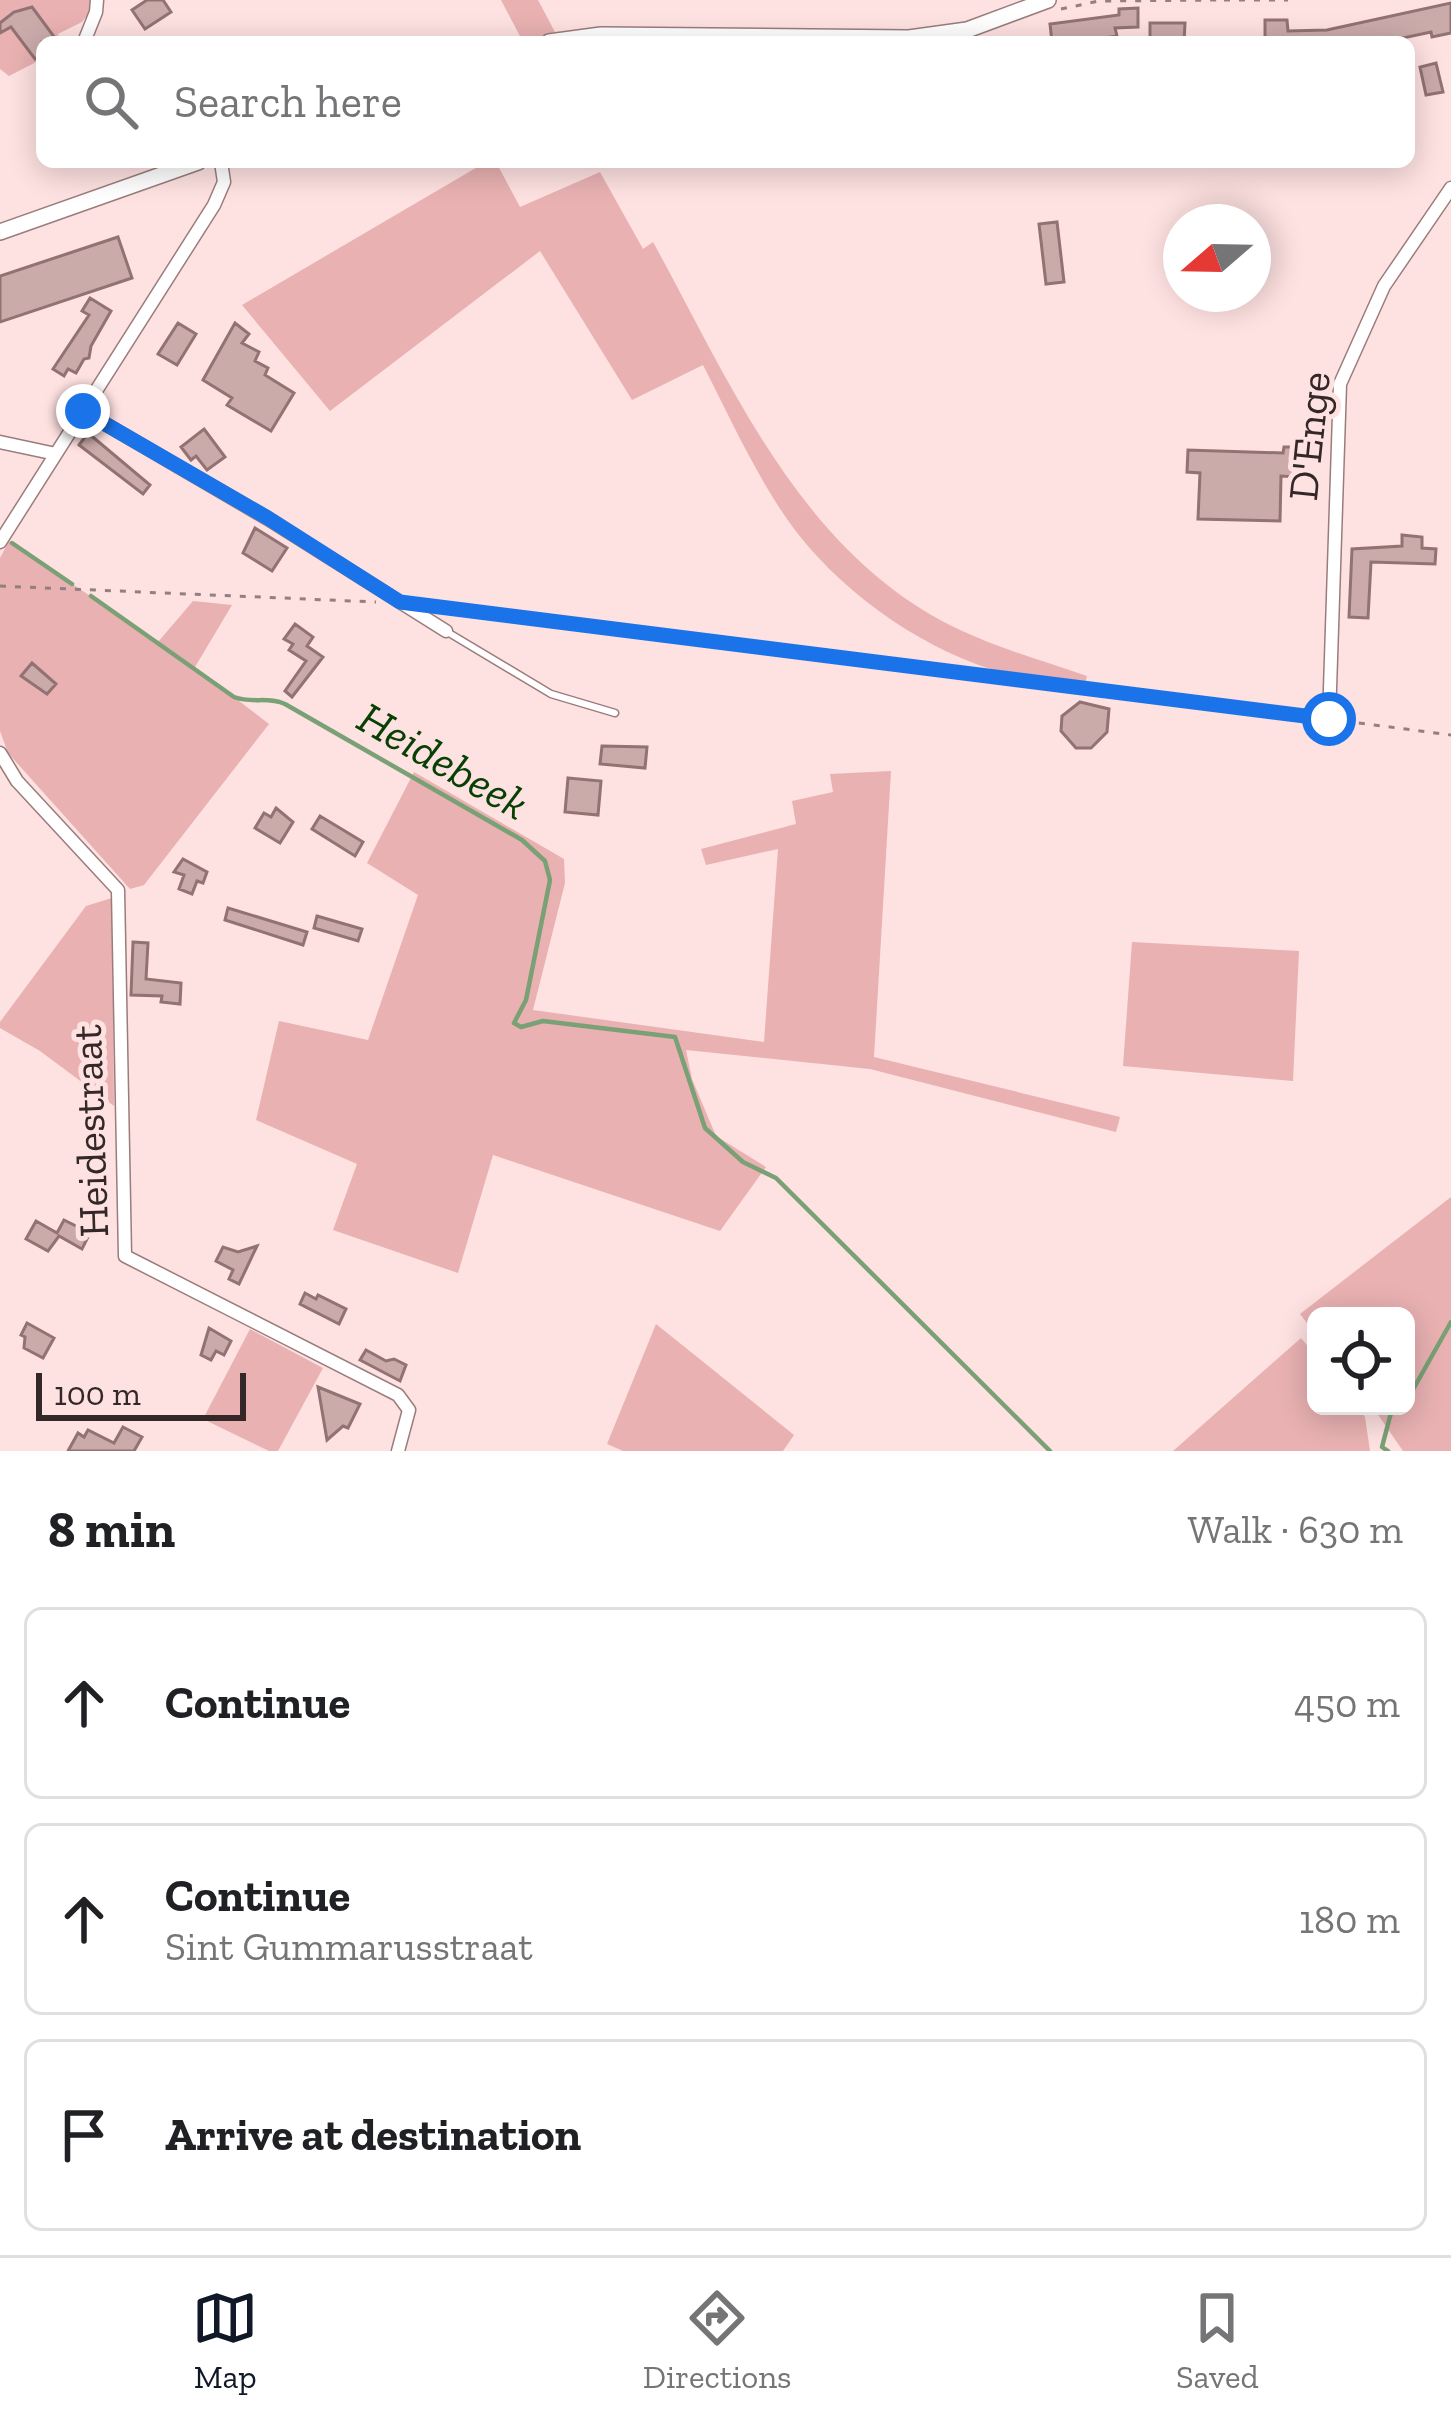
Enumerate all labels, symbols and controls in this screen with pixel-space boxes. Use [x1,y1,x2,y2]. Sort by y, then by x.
search box [36,36,1415,168]
icon: search [78,69,144,135]
text: Search here [174,75,402,129]
north arrow [1163,204,1271,312]
street label: D'Enge [1277,369,1341,503]
route end [56,384,110,438]
water label: Heidebeek [348,691,538,831]
route start [1302,692,1356,746]
street label: Heidestraat [61,1023,119,1238]
map controls [1307,1307,1415,1415]
button: locate [1307,1307,1415,1415]
scale bar [36,1367,246,1420]
text: 100 m [54,1374,141,1413]
text: 8 min [48,1499,175,1560]
text: Walk · 630 m [1188,1506,1403,1553]
icon: ahead [51,1670,117,1736]
text: Continue [165,1676,350,1730]
text: 450 m [1294,1680,1400,1727]
text: Continue [165,1869,350,1923]
icon: ahead [51,1886,117,1952]
text: 180 m [1299,1896,1400,1943]
text: Sint Gummarusstraat [165,1923,533,1970]
icon: arrive [51,2102,117,2168]
text: Arrive at destination [165,2108,581,2162]
tab: Map [192,2285,258,2396]
tab: Directions [643,2285,792,2396]
tab: Saved [1176,2285,1259,2396]

